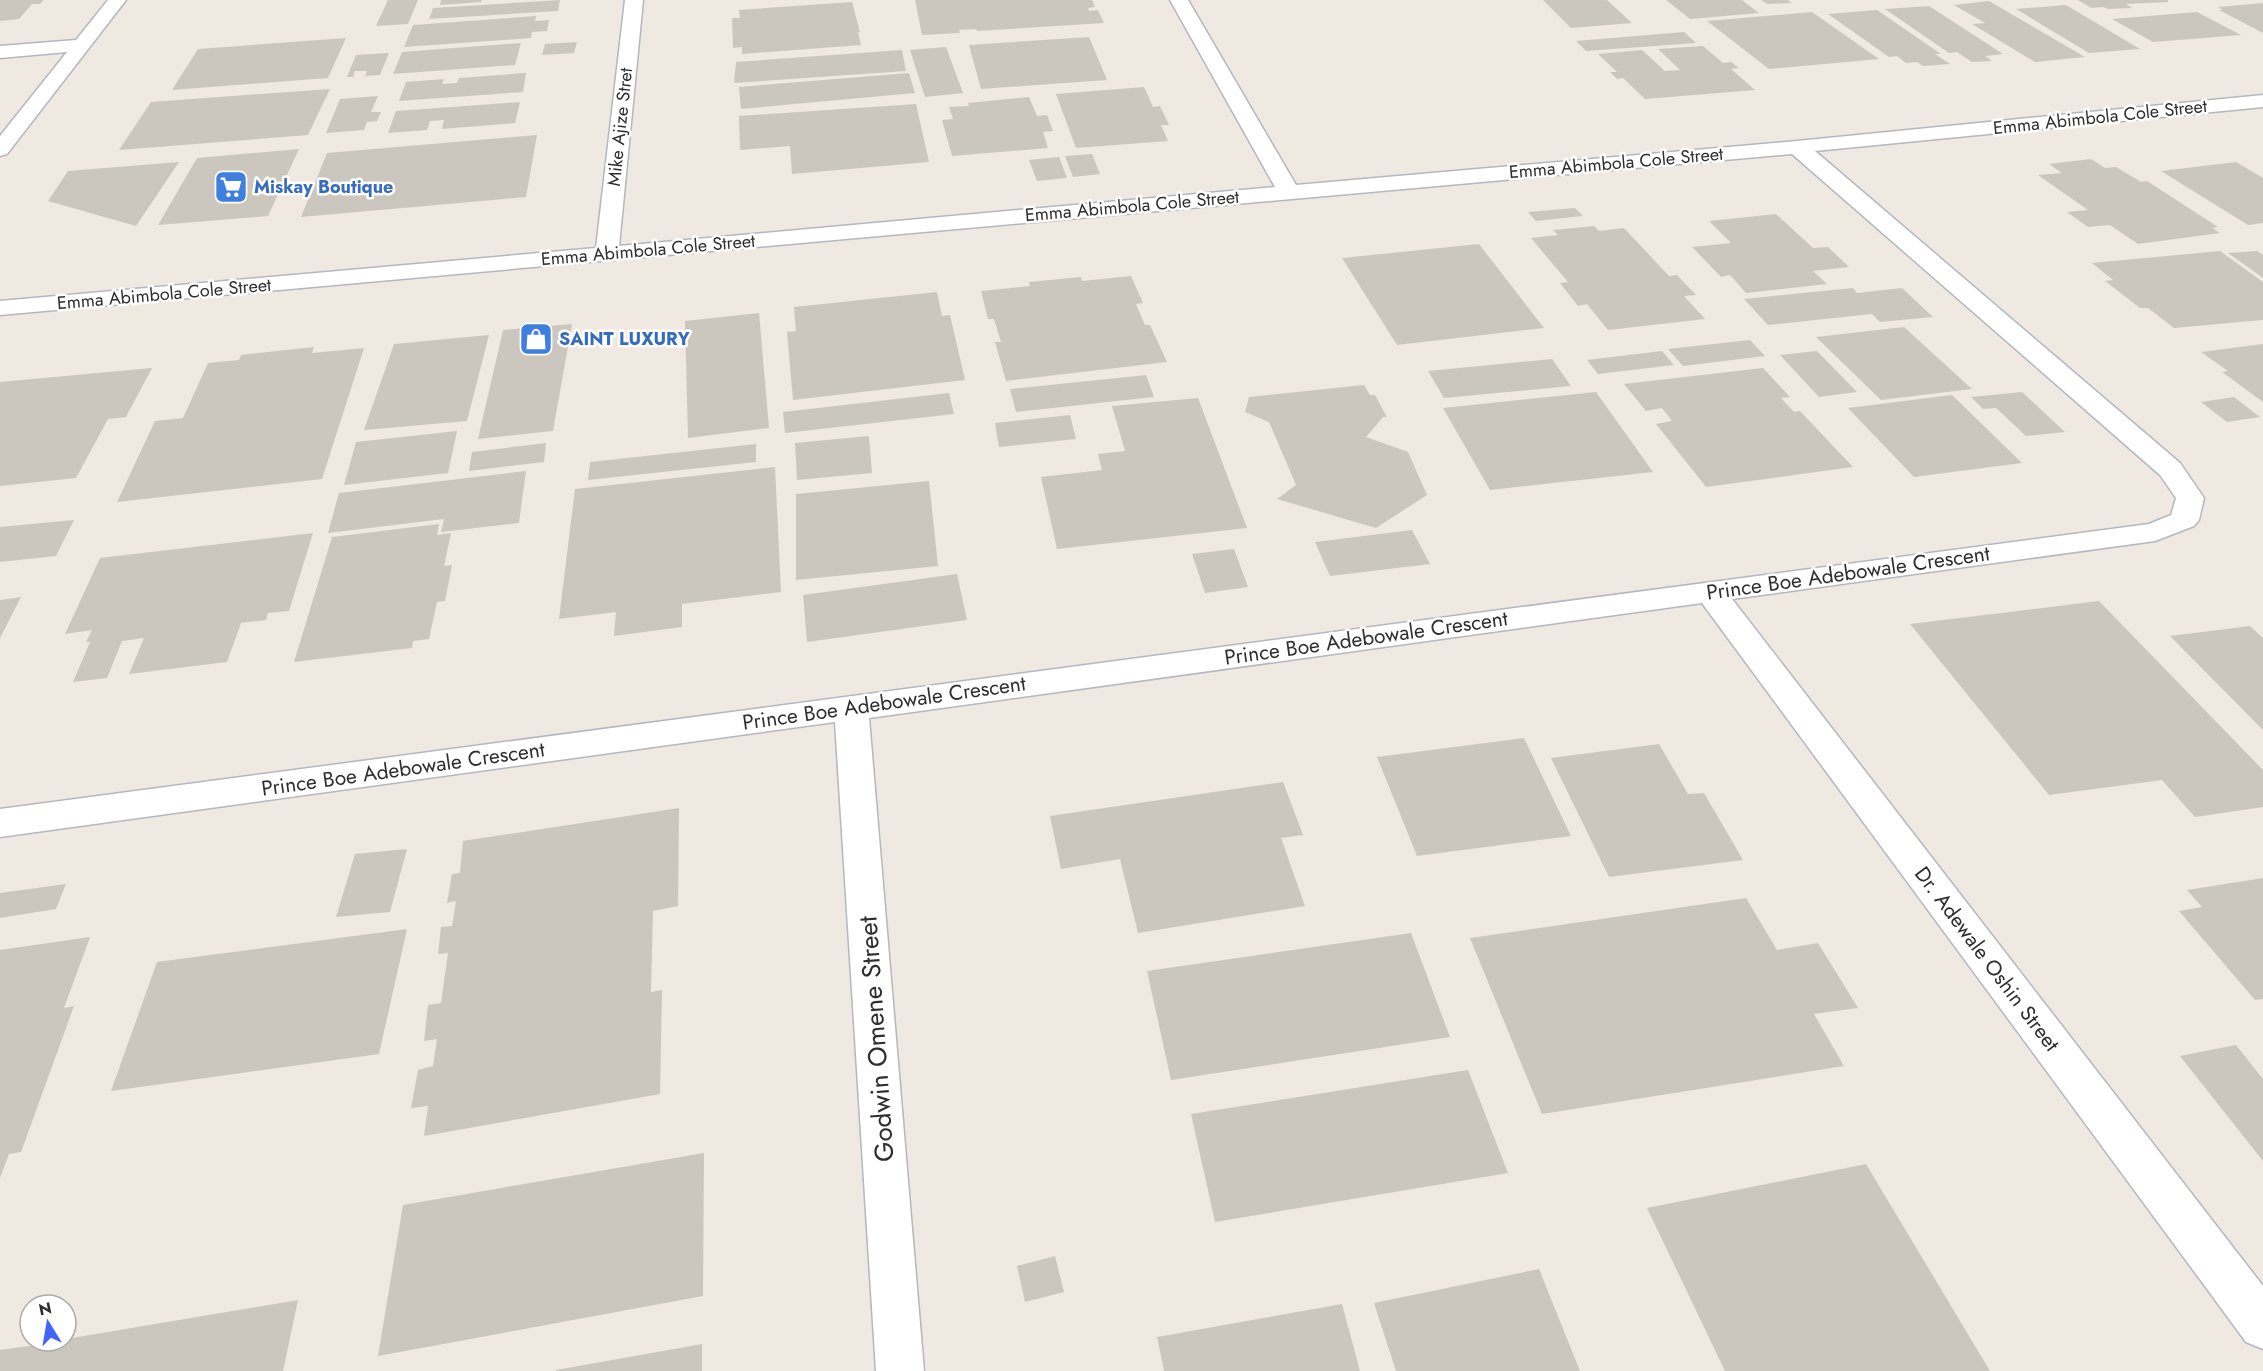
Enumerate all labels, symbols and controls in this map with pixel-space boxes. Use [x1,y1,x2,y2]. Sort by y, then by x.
street label: Mike Ajize Stret [601,66,639,188]
street label: Emma Abimbola Cole Street [1992,93,2209,141]
street label: Emma Abimbola Cole Street [1508,141,1725,185]
supermarket icon: Miskay Boutique [213,169,249,205]
place label: Miskay Boutique [254,174,393,200]
street label: Emma Abimbola Cole Street [1024,184,1241,228]
street label: Emma Abimbola Cole Street [540,228,757,272]
street label: Emma Abimbola Cole Street [56,272,273,316]
shop icon: SAINT LUXURY [518,321,554,357]
place label: SAINT LUXURY [559,326,690,352]
street label: Prince Boe Adebowale Crescent [1704,538,1992,608]
street label: Prince Boe Adebowale Crescent [1222,603,1510,673]
street label: Prince Boe Adebowale Crescent [740,668,1028,738]
street label: Prince Boe Adebowale Crescent [259,734,547,804]
street label: Dr. Adewale Oshin Street [1907,860,2067,1058]
street label: Godwin Omene Street [848,914,904,1163]
north arrow [18,1293,78,1353]
text: N [37,1296,54,1321]

